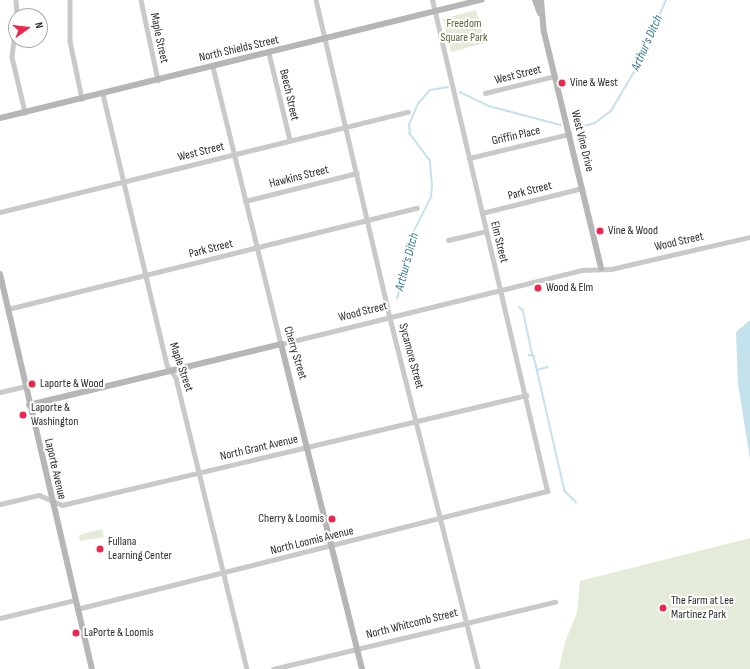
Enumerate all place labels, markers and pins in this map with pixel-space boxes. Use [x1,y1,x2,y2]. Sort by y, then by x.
place label: Vine & West [570,76,618,90]
marker: Vine & West [557,78,567,88]
place label: Vine & Wood [608,224,658,238]
marker: Vine & Wood [595,226,605,236]
place label: Wood & Elm [546,281,593,295]
marker: Wood & Elm [533,283,543,293]
place label: Laporte & Wood [40,377,103,391]
marker: Laporte & Wood [27,379,37,389]
place label: Laporte & Washington [31,401,78,429]
marker: Laporte & Washington [18,410,28,420]
place label: Cherry & Loomis [258,512,324,526]
marker: Cherry & Loomis [327,514,337,524]
place label: Fullana Learning Center [108,535,172,563]
marker: Fullana Learning Center [95,544,105,554]
place label: The Farm at Lee Martinez Park [671,594,734,622]
marker: The Farm at Lee Martinez Park [658,603,668,613]
place label: LaPorte & Loomis [84,626,153,640]
marker: LaPorte & Loomis [71,628,81,638]

